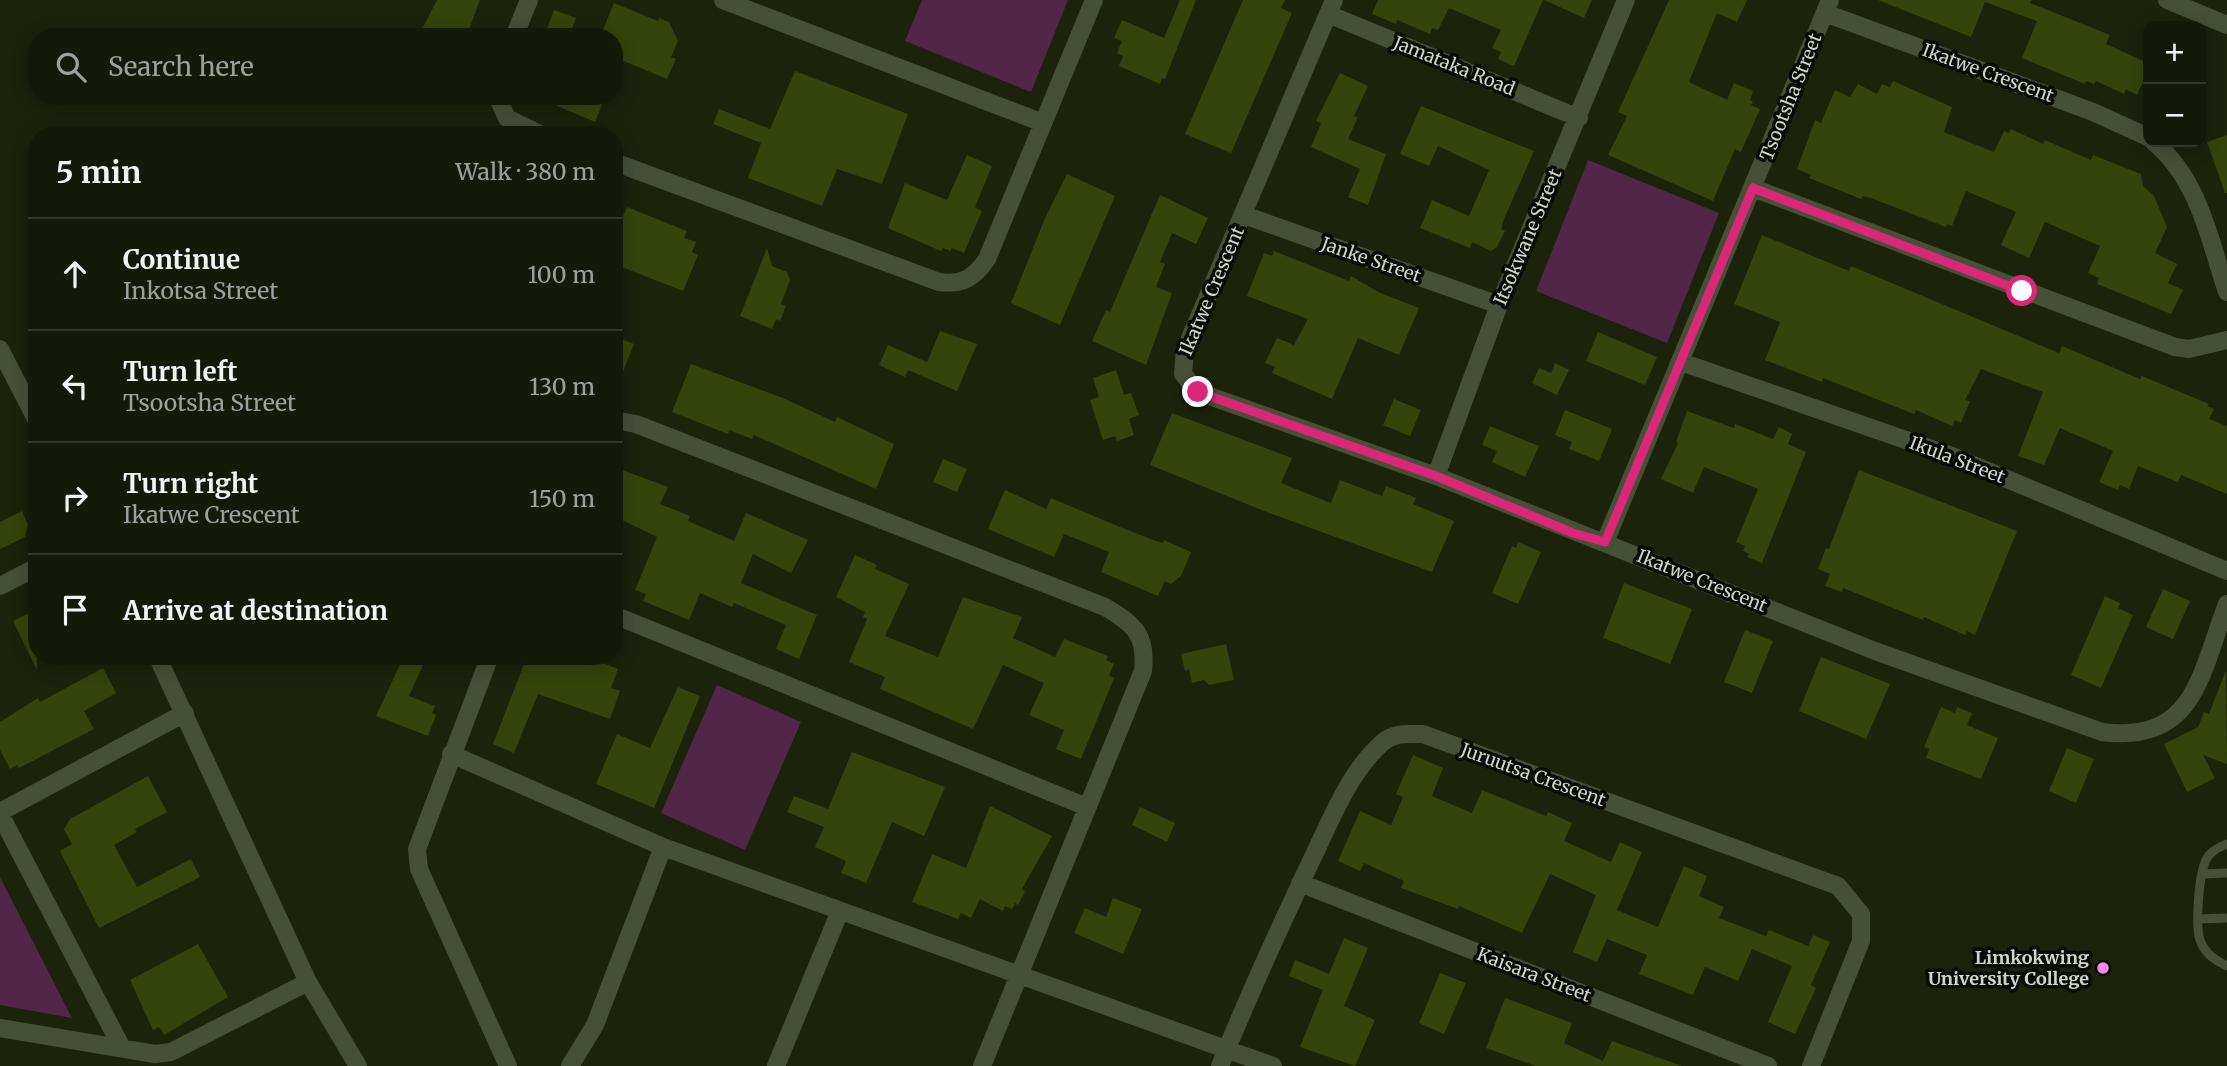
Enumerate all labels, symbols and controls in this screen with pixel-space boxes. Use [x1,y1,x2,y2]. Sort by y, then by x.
map controls [2143,21,2206,147]
button: + [2143,21,2206,84]
search box [28,28,623,105]
street label: Jamataka Road [1389,30,1518,100]
street label: Tsootsha Street [1755,30,1827,164]
street label: Ikatwe Crescent [1919,38,2057,107]
icon: search [52,48,90,86]
text: Search here [108,50,254,83]
button: − [2143,84,2206,147]
text: 5 min [56,153,141,191]
text: Walk · 380 m [456,157,595,186]
street label: Itsokwane Street [1488,165,1567,308]
street label: Ikatwe Crescent [1174,223,1249,359]
street label: Janke Street [1317,231,1424,287]
text: Continue [123,243,240,276]
icon: ahead [56,255,94,293]
text: 100 m [527,260,595,289]
route start [2006,275,2037,306]
text: Inkotsa Street [123,276,278,305]
text: Turn left [123,355,237,388]
icon: left [56,367,94,405]
text: 130 m [529,372,595,401]
route end [1182,376,1213,407]
text: Tsootsha Street [123,388,296,417]
street label: Ikula Street [1906,431,2008,488]
text: Turn right [123,467,258,500]
icon: right [56,479,94,517]
text: 150 m [529,484,595,513]
text: Ikatwe Crescent [123,500,300,529]
street label: Ikatwe Crescent [1634,544,1771,617]
icon: arrive [56,591,94,629]
text: Arrive at destination [123,594,388,627]
street label: Juruutsa Crescent [1457,737,1609,811]
street label: Kaisara Street [1474,942,1595,1007]
place label: Limkokwing University College [1928,946,2089,990]
marker: Limkokwing University College [2095,960,2111,976]

